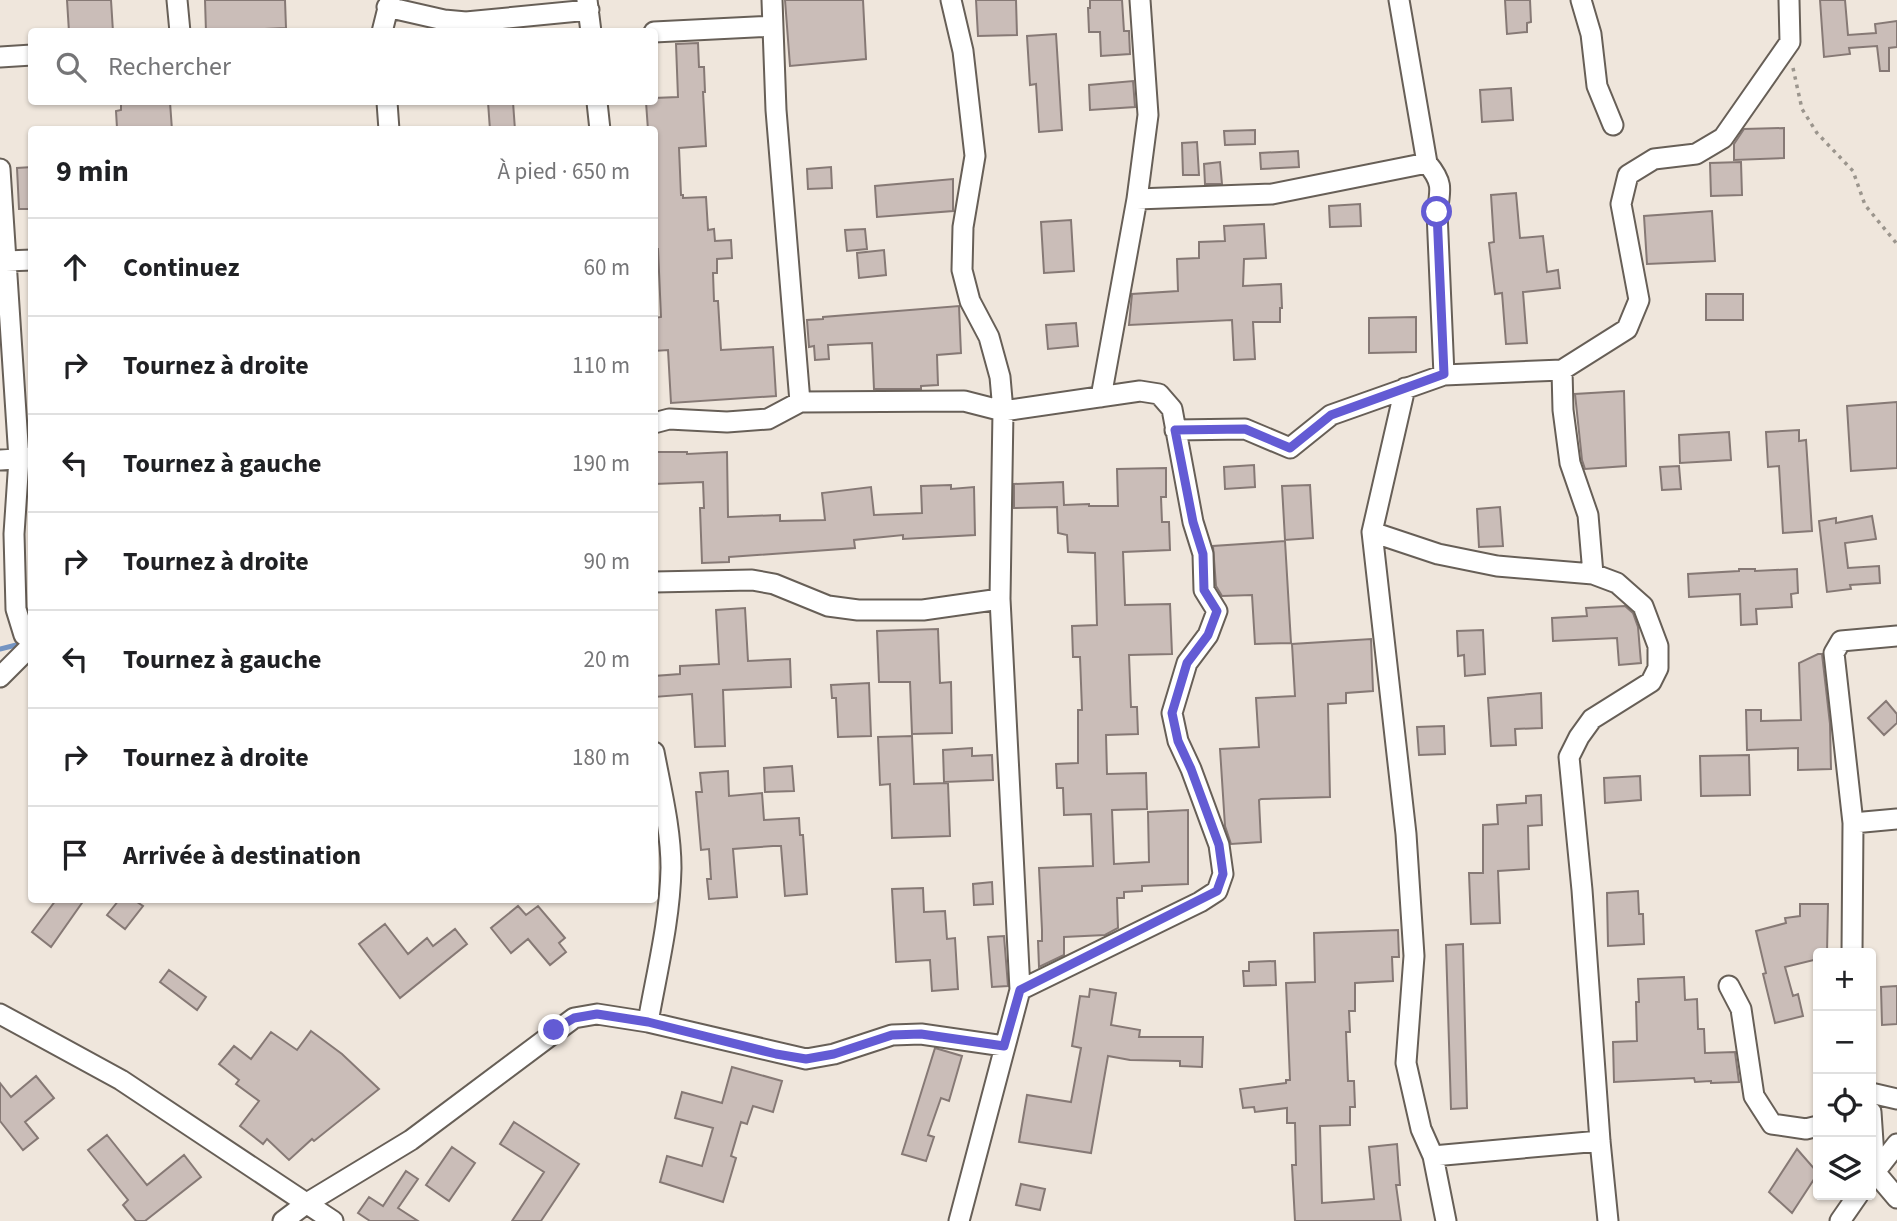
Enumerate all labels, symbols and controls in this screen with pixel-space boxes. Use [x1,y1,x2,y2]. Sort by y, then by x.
search box [28,28,658,105]
icon: search [52,48,90,86]
text: Rechercher [108,48,231,85]
text: 9 min [56,150,129,193]
text: À pied · 650 m [497,155,630,188]
route start [1421,196,1452,227]
icon: ahead [56,248,94,286]
text: Continuez [123,249,239,286]
text: 60 m [583,251,630,284]
icon: right [56,346,94,384]
text: Tournez à droite [123,347,309,384]
text: 110 m [572,349,630,382]
icon: left [56,444,94,482]
text: Tournez à gauche [123,445,322,482]
text: 190 m [572,447,630,480]
icon: right [56,542,94,580]
text: Tournez à droite [123,543,309,580]
text: 90 m [583,545,630,578]
icon: left [56,640,94,678]
text: Tournez à gauche [123,641,322,678]
text: 20 m [583,643,630,676]
icon: right [56,738,94,776]
text: Tournez à droite [123,739,309,776]
text: 180 m [572,741,630,774]
icon: arrive [56,836,94,874]
text: Arrivée à destination [123,837,361,874]
map controls [1813,948,1876,1200]
button: + [1813,948,1876,1011]
button: − [1813,1011,1876,1074]
route end [538,1014,569,1045]
button: locate [1813,1074,1876,1137]
button: layers [1813,1137,1876,1200]

